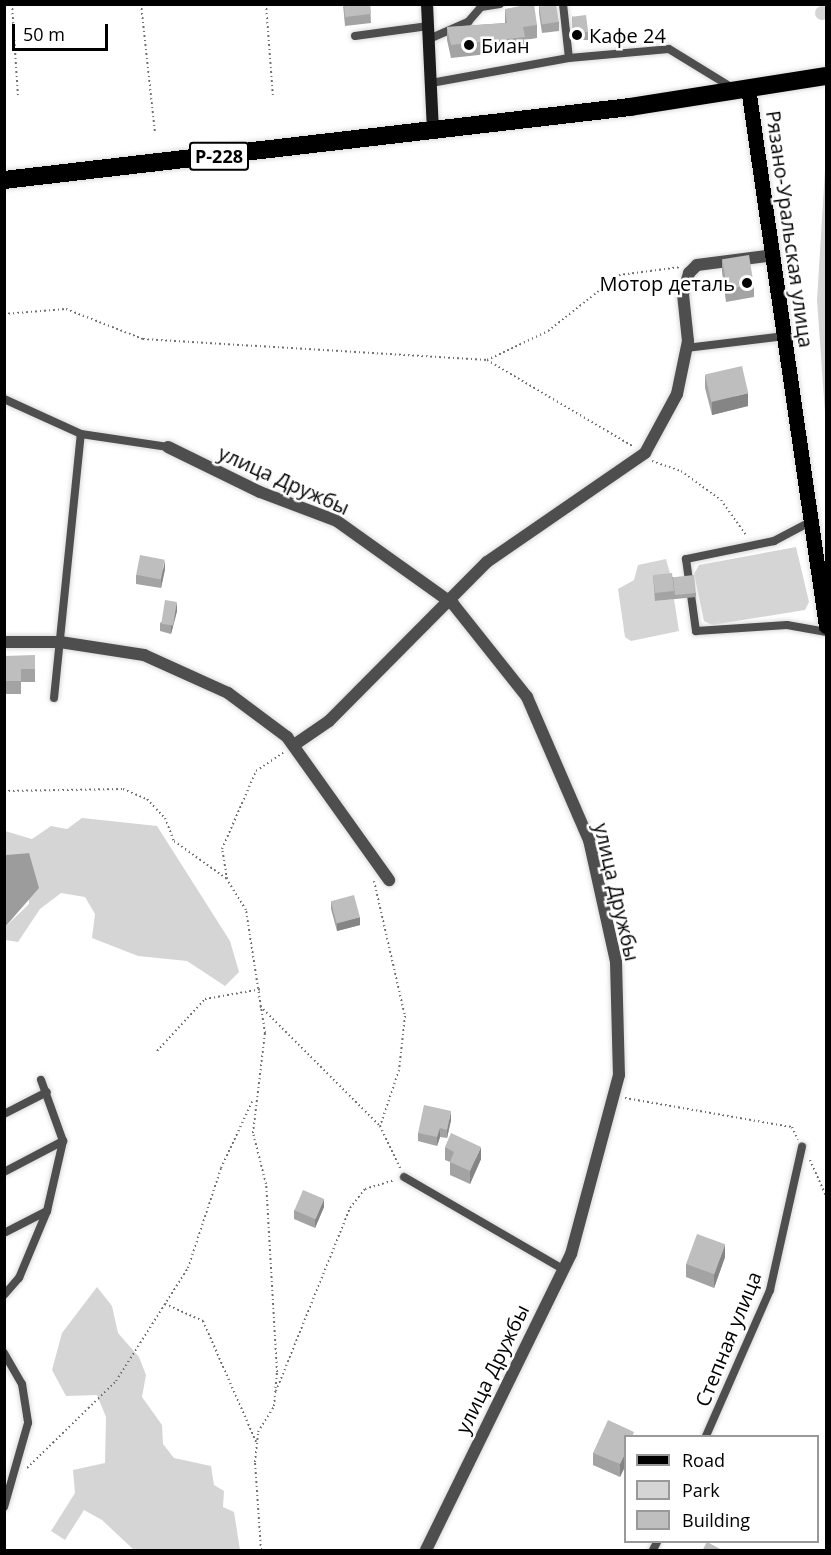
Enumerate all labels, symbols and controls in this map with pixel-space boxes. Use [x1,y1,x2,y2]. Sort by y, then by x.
scale bar [15,12,111,50]
text: 50 m [23,22,65,46]
place label: Кафе 24 [589,23,666,47]
marker: Кафе 24 [570,28,584,42]
place label: Биан [481,33,530,57]
marker: Биан [462,38,476,52]
street label: Рязано-Уральская улица [761,109,819,349]
road number: Р-228 [189,141,249,171]
place label: Мотор деталь [600,271,735,295]
marker: Мотор деталь [740,276,754,290]
street label: улица Дружбы [215,440,353,520]
street label: улица Дружбы [589,821,645,963]
street label: Степная улица [690,1268,766,1410]
street label: улица Дружбы [450,1300,534,1438]
legend [624,1435,819,1543]
text: Road [682,1448,725,1472]
text: Park [682,1478,720,1502]
text: Building [682,1508,750,1532]

